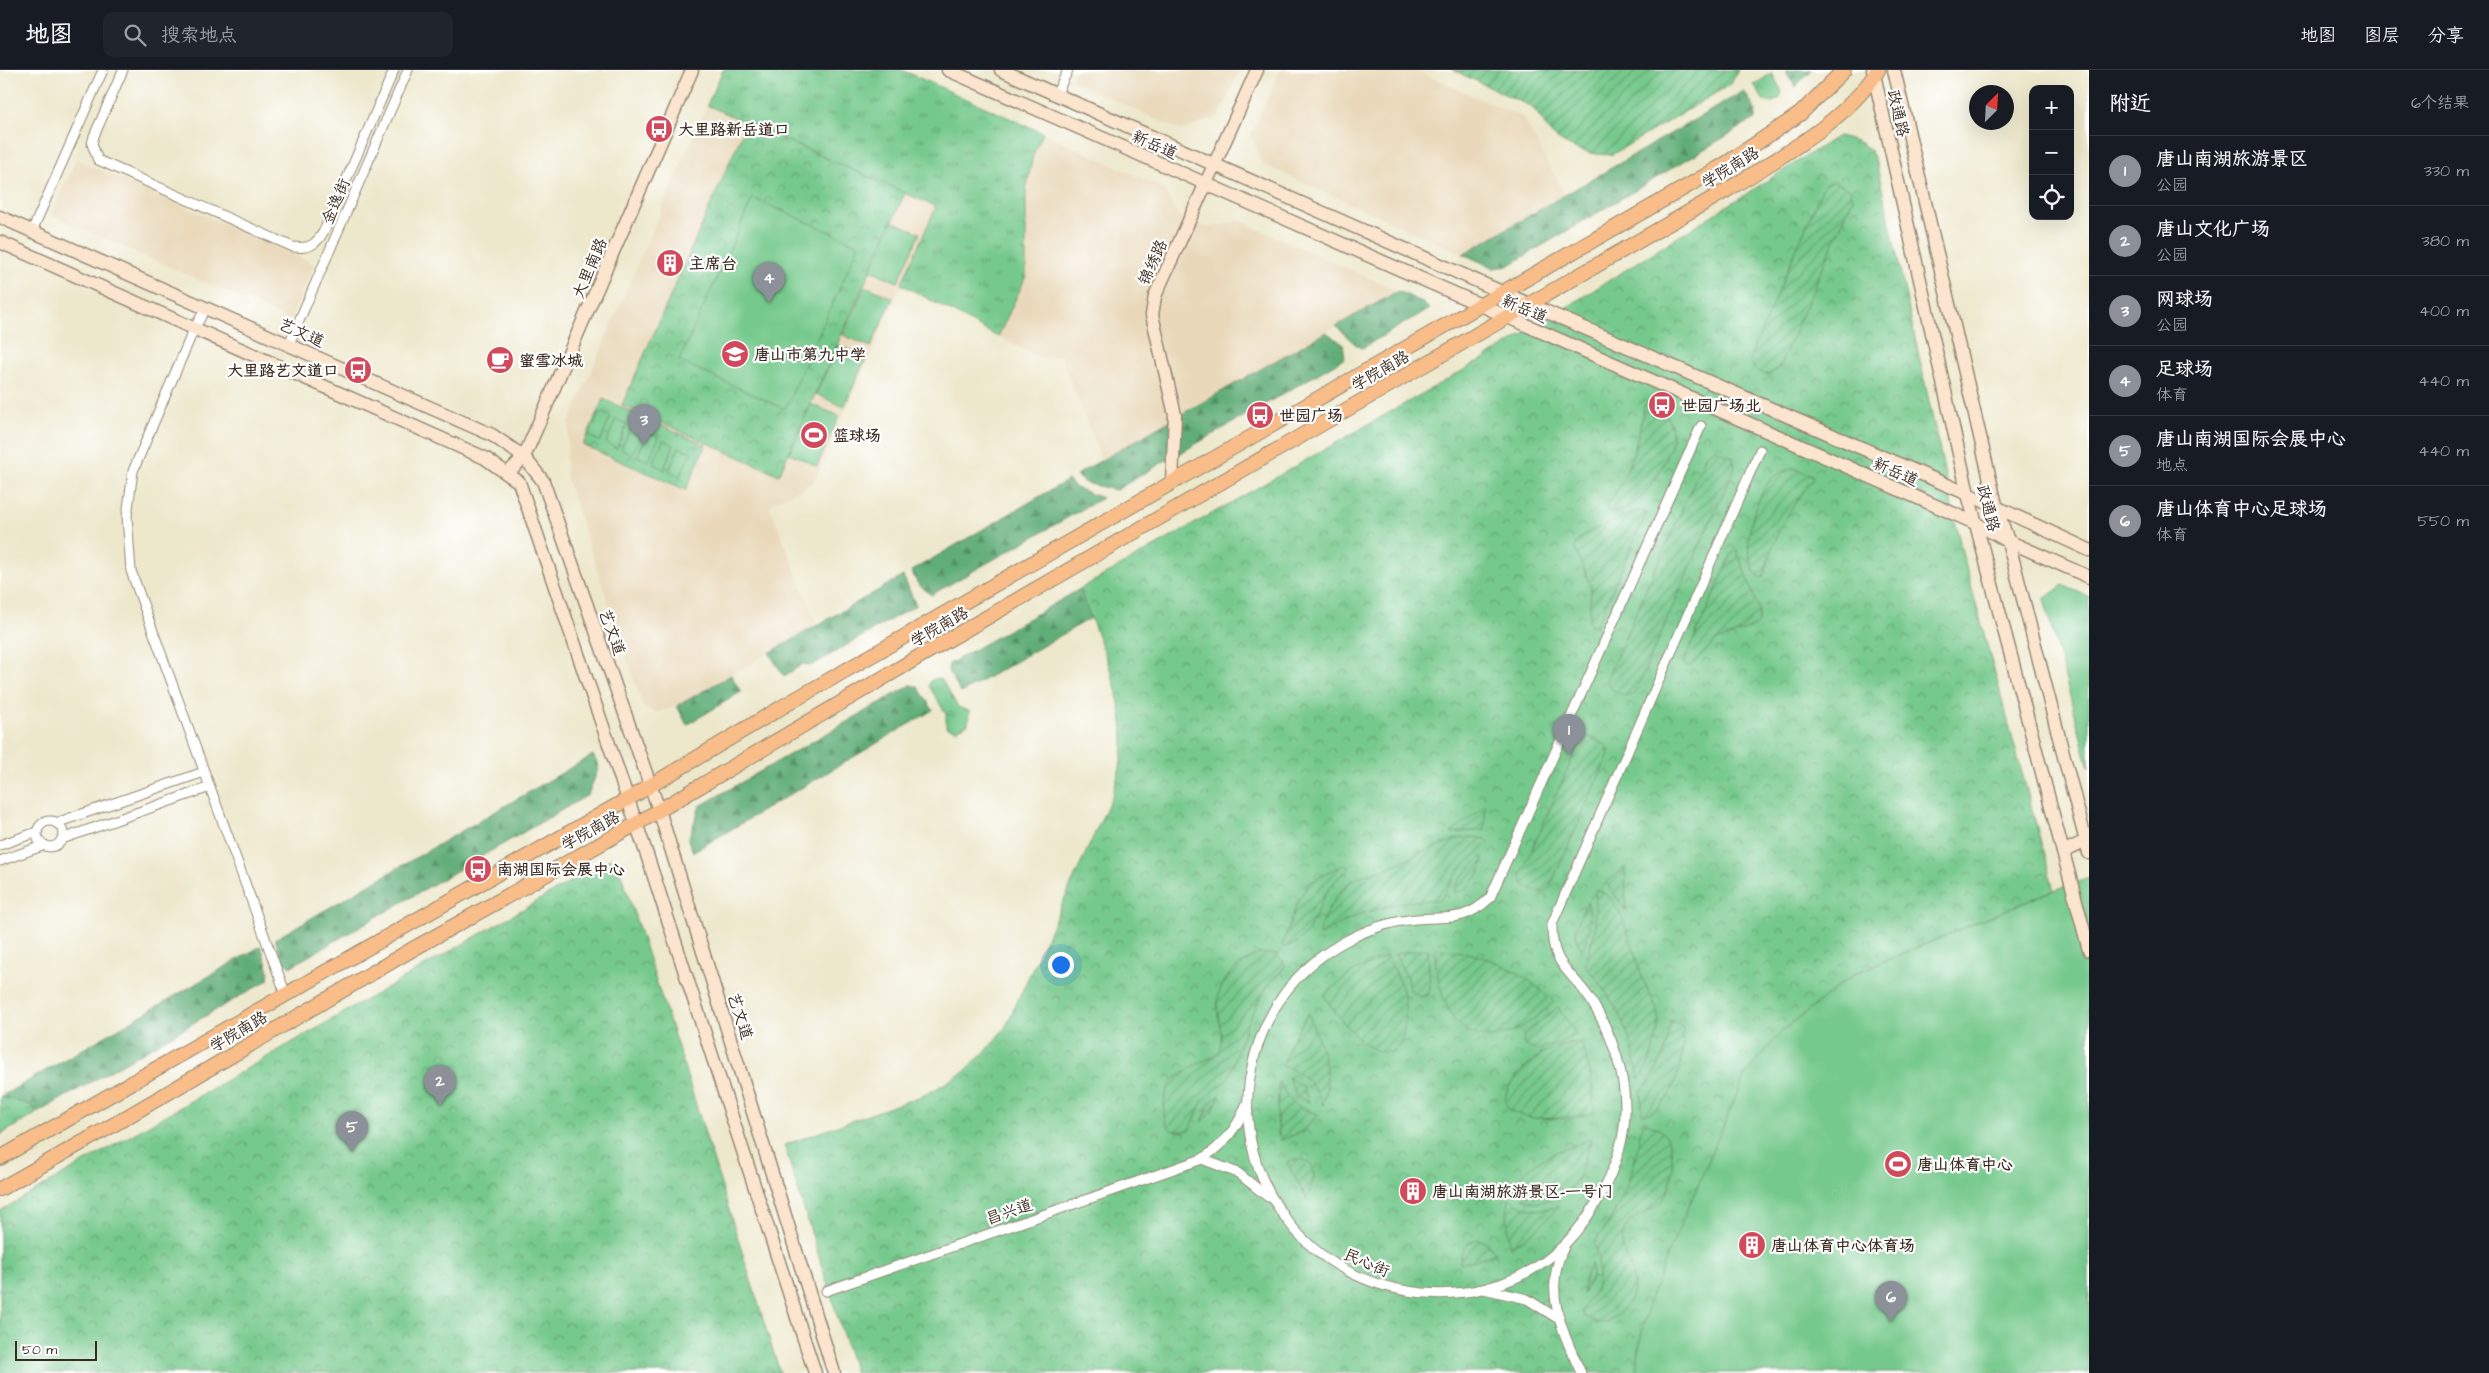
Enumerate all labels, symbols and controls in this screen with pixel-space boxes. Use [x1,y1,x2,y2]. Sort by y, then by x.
search box [103,12,453,57]
text: 地图 [25,18,73,52]
icon: search [121,21,149,49]
text: 搜索地点 [161,22,237,49]
text: 地图 [2300,23,2336,48]
text: 图层 [2364,23,2400,48]
text: 分享 [2428,23,2464,48]
north arrow [1969,85,2014,130]
map controls [2029,85,2074,220]
button: + [2029,85,2074,130]
street label: 政通路 [1882,87,1914,139]
text: 附近 [2109,89,2151,118]
text: 6个结果 [2411,92,2469,114]
bus stop icon: 大里路新岳道口 [644,114,674,144]
place label: 大里路新岳道口 [678,119,790,141]
street label: 新岳道 [1128,125,1181,165]
button: − [2029,130,2074,175]
street label: 学院南路 [1698,142,1764,194]
text: 唐山南湖旅游景区 [2156,146,2308,173]
text: 1 [2124,160,2126,182]
text: 330 m [2424,160,2469,182]
text: 公园 [2156,174,2188,196]
street label: 金逸街 [316,175,355,228]
button: locate [2029,175,2074,220]
text: 唐山文化广场 [2156,216,2270,243]
text: 2 [2120,230,2130,252]
text: 380 m [2422,230,2469,252]
street label: 大里南路 [567,235,613,302]
street label: 锦绣路 [1133,236,1173,289]
text: 公园 [2156,244,2188,266]
building icon: 主席台 [655,248,685,278]
place label: 主席台 [689,253,737,275]
pin: 4 [753,262,785,303]
text: 网球场 [2156,286,2213,313]
street label: 新岳道 [1498,289,1551,328]
text: 3 [2121,300,2129,322]
text: 400 m [2419,300,2469,322]
street label: 艺文道 [275,313,328,353]
text: 公园 [2156,314,2188,336]
school or university icon: 唐山市第九中学 [720,339,750,369]
place label: 唐山市第九中学 [754,344,866,366]
cafe icon: 蜜雪冰城 [485,345,515,375]
street label: 学院南路 [1347,345,1414,396]
place label: 蜜雪冰城 [519,350,583,372]
bus stop icon: 大里路艺文道口 [343,355,373,385]
text: 足球场 [2156,356,2213,383]
place label: 大里路艺文道口 [227,360,339,382]
text: 4 [2120,370,2130,392]
text: 440 m [2418,370,2469,392]
text: 体育 [2156,384,2188,406]
bus stop icon: 世园广场北 [1647,390,1677,420]
place label: 世园广场北 [1681,395,1761,417]
bus stop icon: 世园广场 [1245,400,1275,430]
pin: 3 [628,404,660,445]
place label: 世园广场 [1279,405,1343,427]
sports icon: 篮球场 [799,420,829,450]
place label: 篮球场 [833,425,881,447]
text: 唐山南湖国际会展中心 [2156,426,2346,453]
text: 5 [2119,440,2131,462]
text: 440 m [2418,440,2469,462]
street label: 新岳道 [1869,452,1922,492]
text: 地点 [2156,454,2188,476]
street label: 政通路 [1971,482,2005,534]
text: 唐山体育中心足球场 [2156,496,2327,523]
text: 6 [2120,510,2130,532]
text: 550 m [2417,510,2469,532]
text: 体育 [2156,524,2188,546]
street label: 学院南路 [906,601,973,652]
street label: 艺文道 [594,606,631,659]
pin: 1 [1553,714,1585,755]
street label: 学院南路 [557,806,624,856]
bus stop icon: 南湖国际会展中心 [463,854,493,884]
place label: 南湖国际会展中心 [497,859,625,881]
your location [1048,952,1074,978]
street label: 艺文道 [722,990,758,1043]
street label: 学院南路 [205,1006,272,1058]
pin: 2 [424,1065,456,1106]
pin: 5 [336,1111,368,1152]
sports icon: 唐山体育中心 [1883,1149,1913,1179]
place label: 唐山体育中心 [1917,1154,2013,1176]
building icon: 唐山南湖旅游景区-一号门 [1398,1176,1428,1206]
place label: 唐山南湖旅游景区-一号门 [1432,1181,1613,1203]
street label: 昌兴道 [983,1194,1036,1230]
building icon: 唐山体育中心体育场 [1737,1230,1767,1260]
place label: 唐山体育中心体育场 [1771,1235,1915,1257]
street label: 民心街 [1340,1243,1393,1282]
pin: 6 [1875,1281,1907,1322]
scale bar [15,1338,98,1361]
text: 50 m [22,1340,57,1360]

